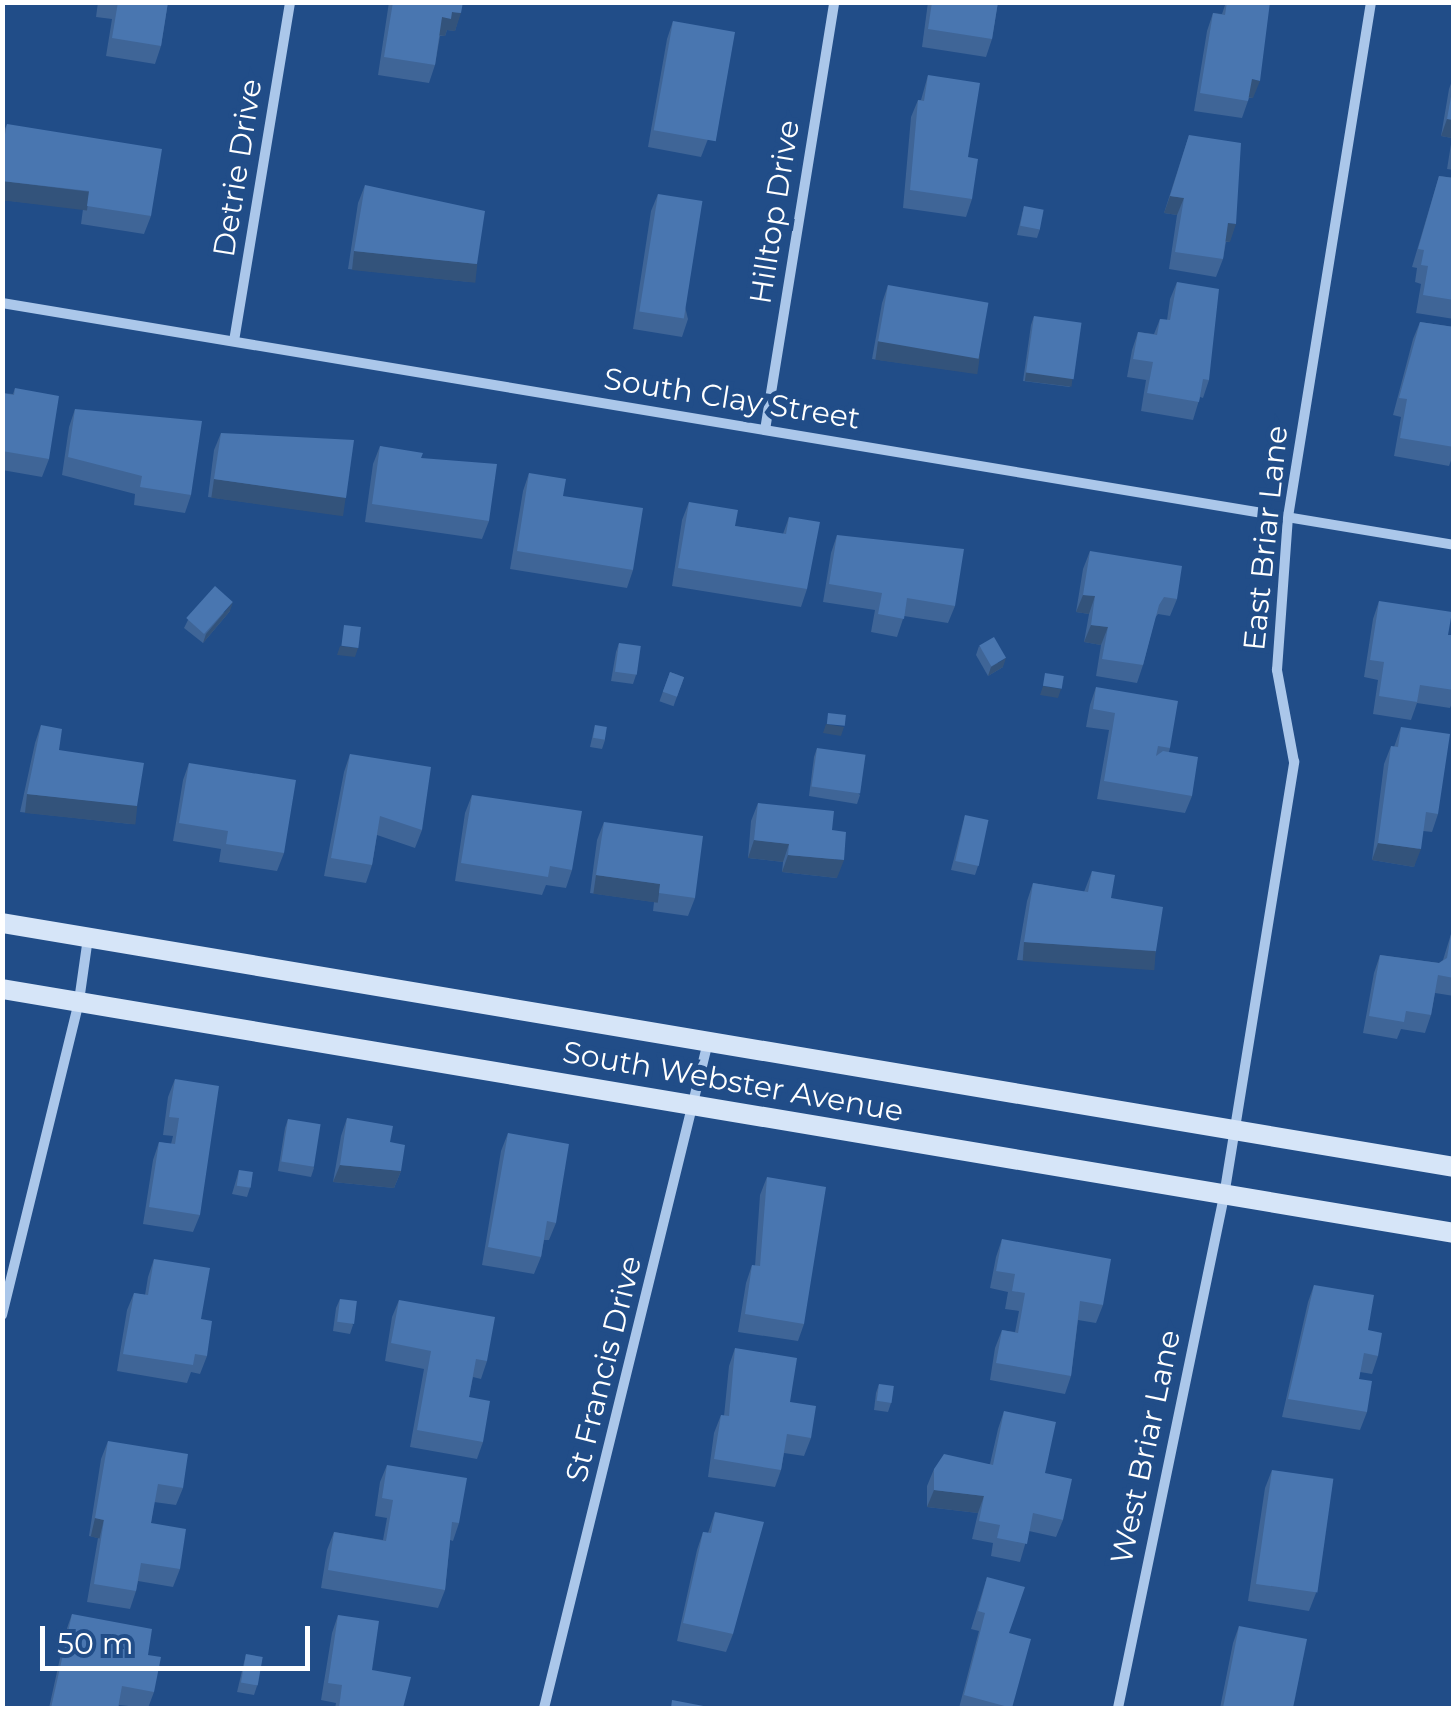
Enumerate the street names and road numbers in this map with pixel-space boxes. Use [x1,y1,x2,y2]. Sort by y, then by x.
street label: Detrie Drive [206,77,270,259]
street label: Hilltop Drive [743,118,807,306]
street label: South Clay Street [601,361,863,437]
street label: East Briar Lane [1236,424,1296,652]
street label: South Webster Avenue [560,1034,906,1130]
street label: St Francis Drive [558,1252,650,1486]
street label: West Briar Lane [1104,1327,1188,1567]

